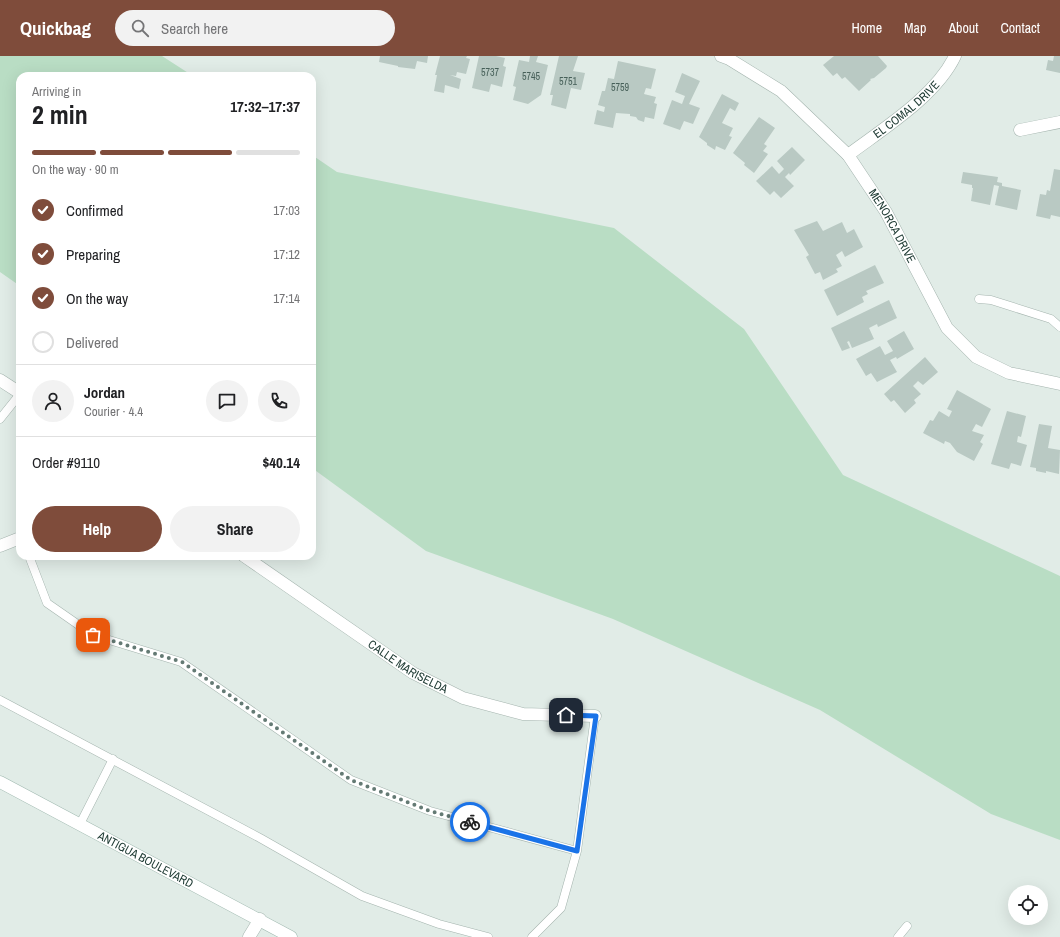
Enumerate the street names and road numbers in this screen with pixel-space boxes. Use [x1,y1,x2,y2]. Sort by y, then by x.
street label: EL COMAL DRIVE [870,77,943,142]
street label: MENORCA DRIVE [865,186,919,266]
street label: CALLE MARISELDA [365,636,451,697]
street label: ANTIGUA BOULEVARD [94,827,196,892]

